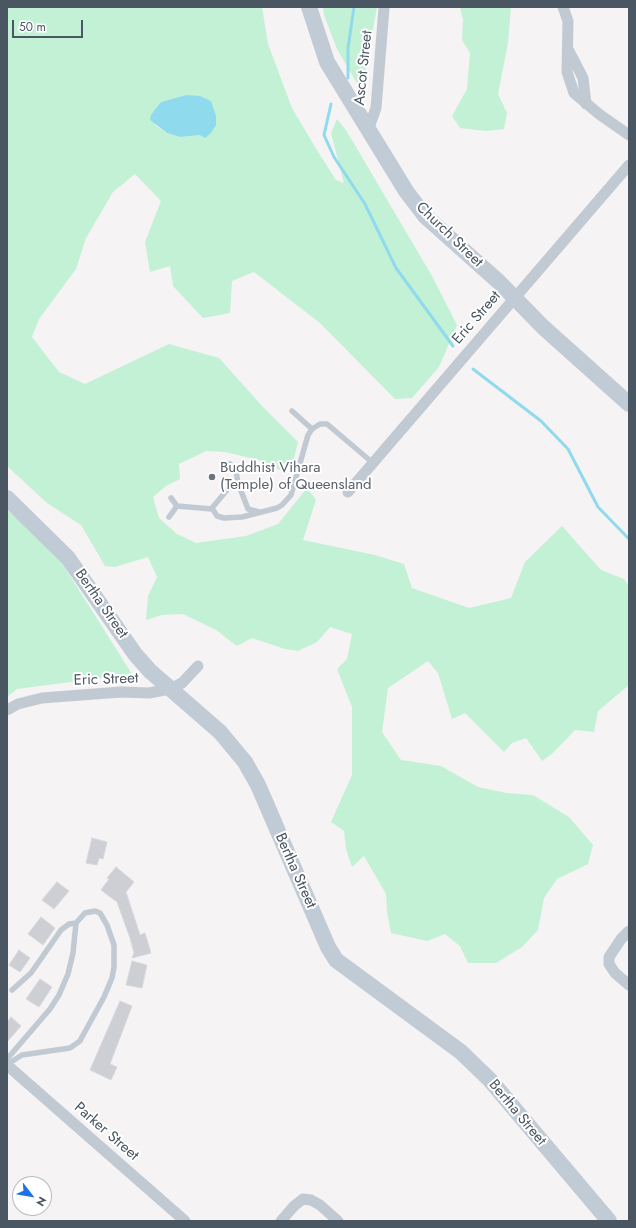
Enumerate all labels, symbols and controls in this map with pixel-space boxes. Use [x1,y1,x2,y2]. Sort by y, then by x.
scale bar [14,12,85,38]
text: 50 m [19,18,46,36]
street label: Ascot Street [351,30,377,106]
street label: Church Street [412,199,486,271]
street label: Eric Street [449,288,505,348]
place label: Buddhist Vihara (Temple) of Queensland [220,459,372,494]
marker: Buddhist Vihara (Temple) of Queensland [207,472,217,482]
street label: Bertha Street [71,566,131,642]
street label: Eric Street [73,670,139,690]
street label: Bertha Street [270,831,320,911]
street label: Bertha Street [484,1076,550,1150]
street label: Parker Street [70,1099,142,1165]
north arrow [12,1176,52,1216]
text: N [32,1194,51,1210]

